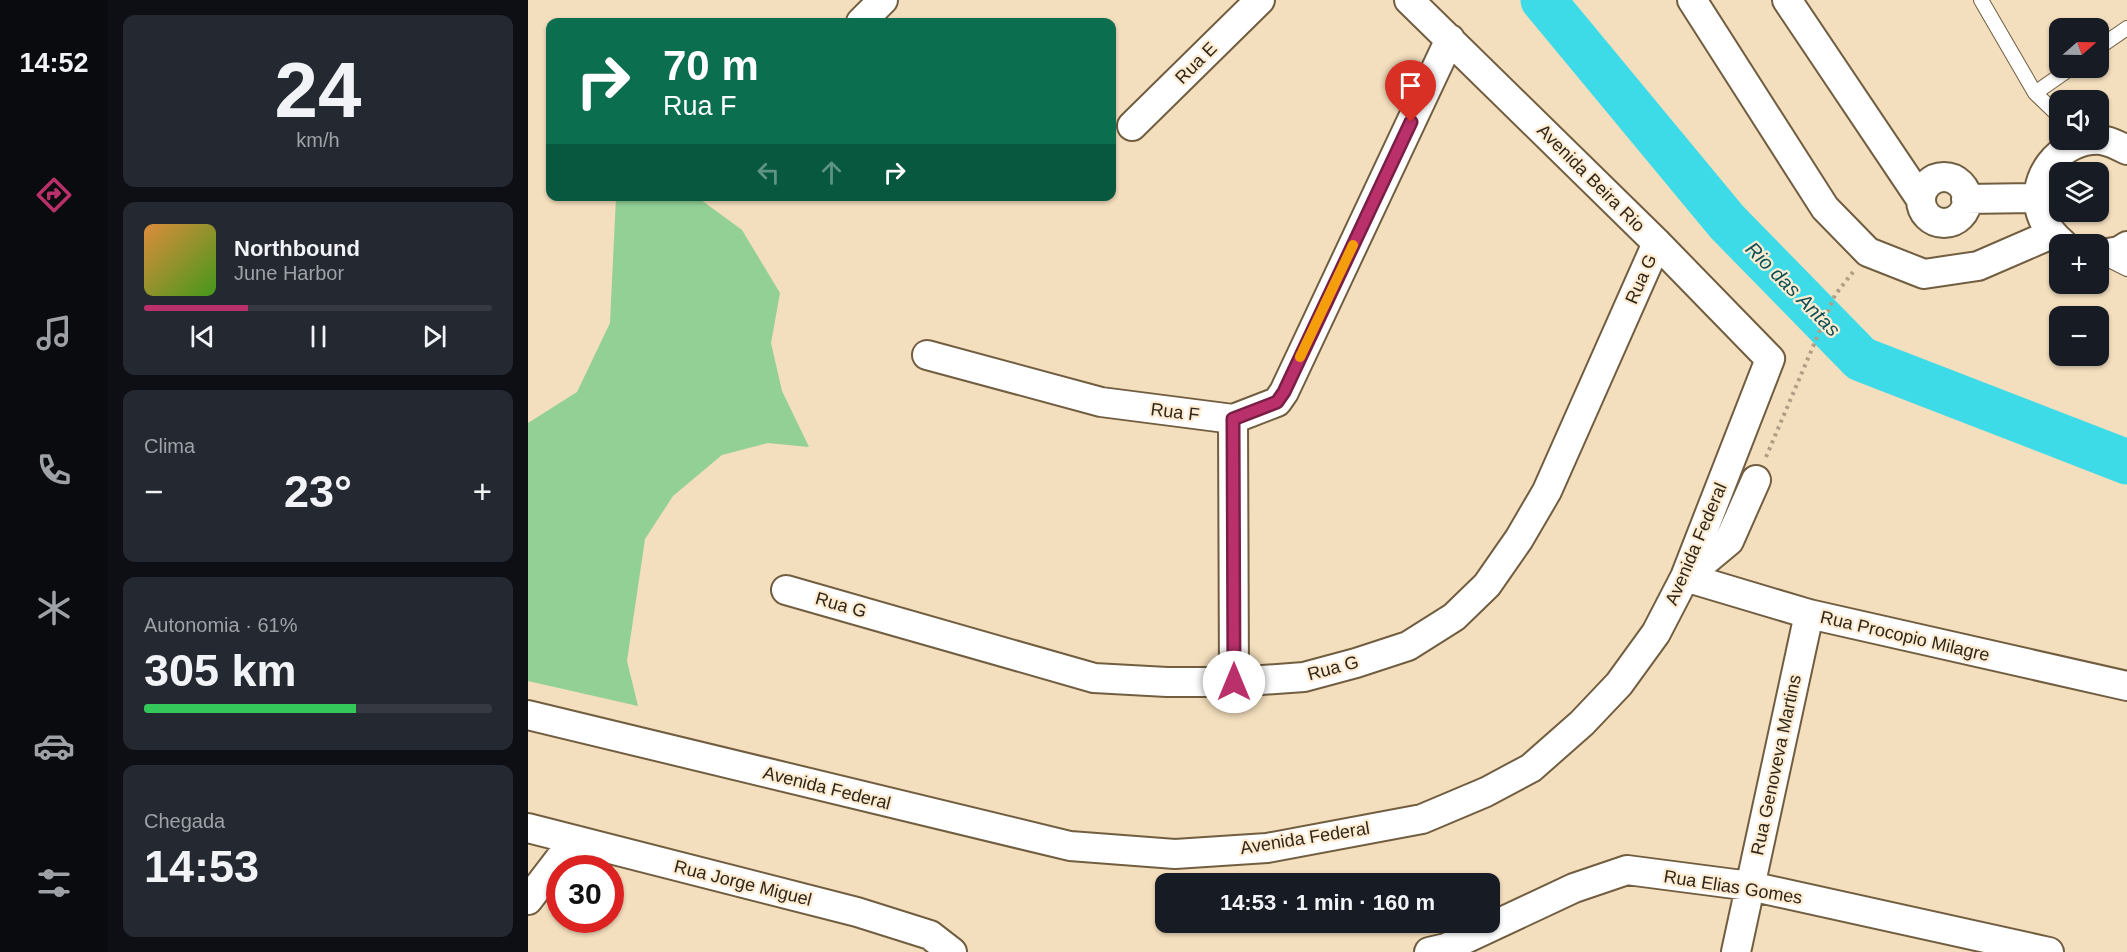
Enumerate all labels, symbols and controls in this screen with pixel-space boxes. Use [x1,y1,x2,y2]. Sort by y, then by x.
north arrow [2049,18,2109,78]
map controls [2049,18,2109,366]
street label: Rua E [1171,38,1221,88]
icon: right [564,42,642,120]
text: 70 m [663,42,759,89]
text: 24 [275,46,361,134]
text: 14:52 [19,48,89,78]
pin [1385,60,1436,122]
icon: arrive [1394,69,1427,102]
button: sound [2049,90,2109,150]
text: Rua F [663,91,737,121]
street label: Avenida Beira Rio [1533,120,1649,236]
text: km/h [296,129,340,151]
icon: left [752,156,785,189]
icon: ahead [815,156,848,189]
icon: right [878,156,911,189]
button: layers [2049,162,2109,222]
icon: directions [33,174,75,216]
button: + [2049,234,2109,294]
text: Northbound [234,236,360,261]
water label: Rio das Antas [1741,237,1845,341]
street label: Rua G [1621,251,1661,307]
text: June Harbor [234,262,344,284]
button: − [2049,306,2109,366]
icon: music [33,312,75,354]
icon: previous [186,320,219,353]
icon: pause [302,320,335,353]
icon: next [418,320,451,353]
street label: Rua F [1149,399,1201,425]
text: Clima [144,435,195,457]
icon: phone [33,449,75,491]
text: 23° [284,466,352,517]
text: − [144,473,163,510]
text: + [473,473,492,510]
street label: Avenida Federal [1661,480,1731,608]
icon: climate [33,587,75,629]
street label: Rua G [813,588,869,622]
street label: Rua Procopio Milagre [1818,607,1992,665]
text: Autonomia · 61% [144,614,297,636]
text: 305 km [144,645,297,696]
position arrow [1202,650,1266,714]
street label: Rua G [1305,652,1361,684]
street label: Rua Genoveva Martins [1747,673,1805,857]
icon: car [33,725,75,767]
street label: Avenida Federal [761,762,893,814]
text: Chegada [144,810,225,832]
street label: Avenida Federal [1239,818,1371,858]
text: 14:53 [144,841,259,892]
speed limit sign: 30 [546,855,624,933]
street label: Rua Jorge Miguel [672,856,814,910]
icon: filters [33,862,75,904]
street label: Rua Elias Gomes [1662,866,1804,908]
text: 14:53 · 1 min · 160 m [1220,890,1435,915]

